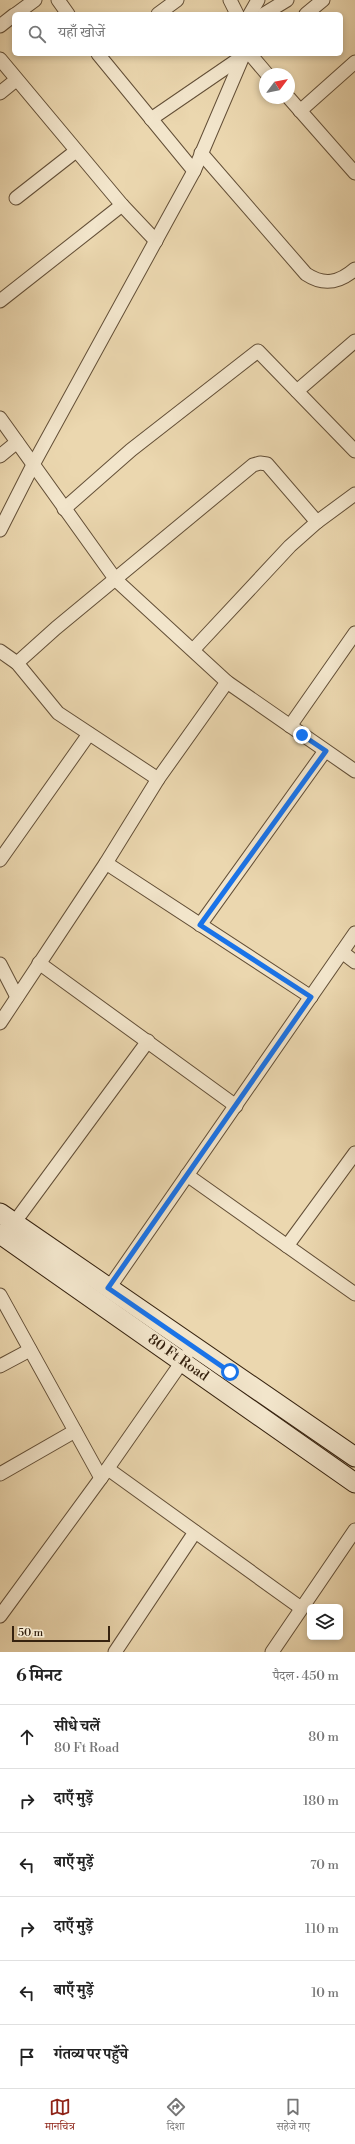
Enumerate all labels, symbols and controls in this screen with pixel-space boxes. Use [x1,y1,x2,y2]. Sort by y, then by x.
search box [12,12,343,56]
icon: search [26,23,48,45]
text: यहाँ खोजें [58,23,105,42]
north arrow [259,68,295,104]
route end [293,726,311,744]
street label: 80 Ft Road [144,1330,212,1386]
route start [221,1363,239,1381]
map controls [307,1604,343,1640]
button: layers [307,1604,343,1640]
scale bar [12,1624,110,1643]
text: 50 m [18,1626,43,1640]
text: 6 मिनट [16,1665,62,1687]
text: पैदल · 450 m [273,1668,339,1684]
text: सीधे चलें [54,1717,100,1736]
icon: ahead [16,1726,38,1748]
text: 80 m [308,1729,339,1745]
text: 80 Ft Road [54,1740,119,1756]
text: दाएँ मुड़ें [54,1789,93,1808]
icon: right [16,1790,38,1812]
text: 180 m [303,1793,339,1809]
text: बाएँ मुड़ें [54,1853,94,1872]
icon: left [16,1854,38,1876]
text: 70 m [310,1857,339,1873]
text: दाएँ मुड़ें [54,1917,93,1936]
icon: right [16,1918,38,1940]
text: 110 m [305,1921,339,1937]
text: बाएँ मुड़ें [54,1981,94,2000]
icon: left [16,1982,38,2004]
text: 10 m [311,1985,339,2001]
text: गंतव्य पर पहुँचे [54,2045,128,2064]
icon: arrive [16,2046,38,2068]
tab: मानचित्र [45,2096,75,2137]
tab: दिशा [165,2096,187,2137]
tab: सहेजे गए [276,2096,310,2137]

